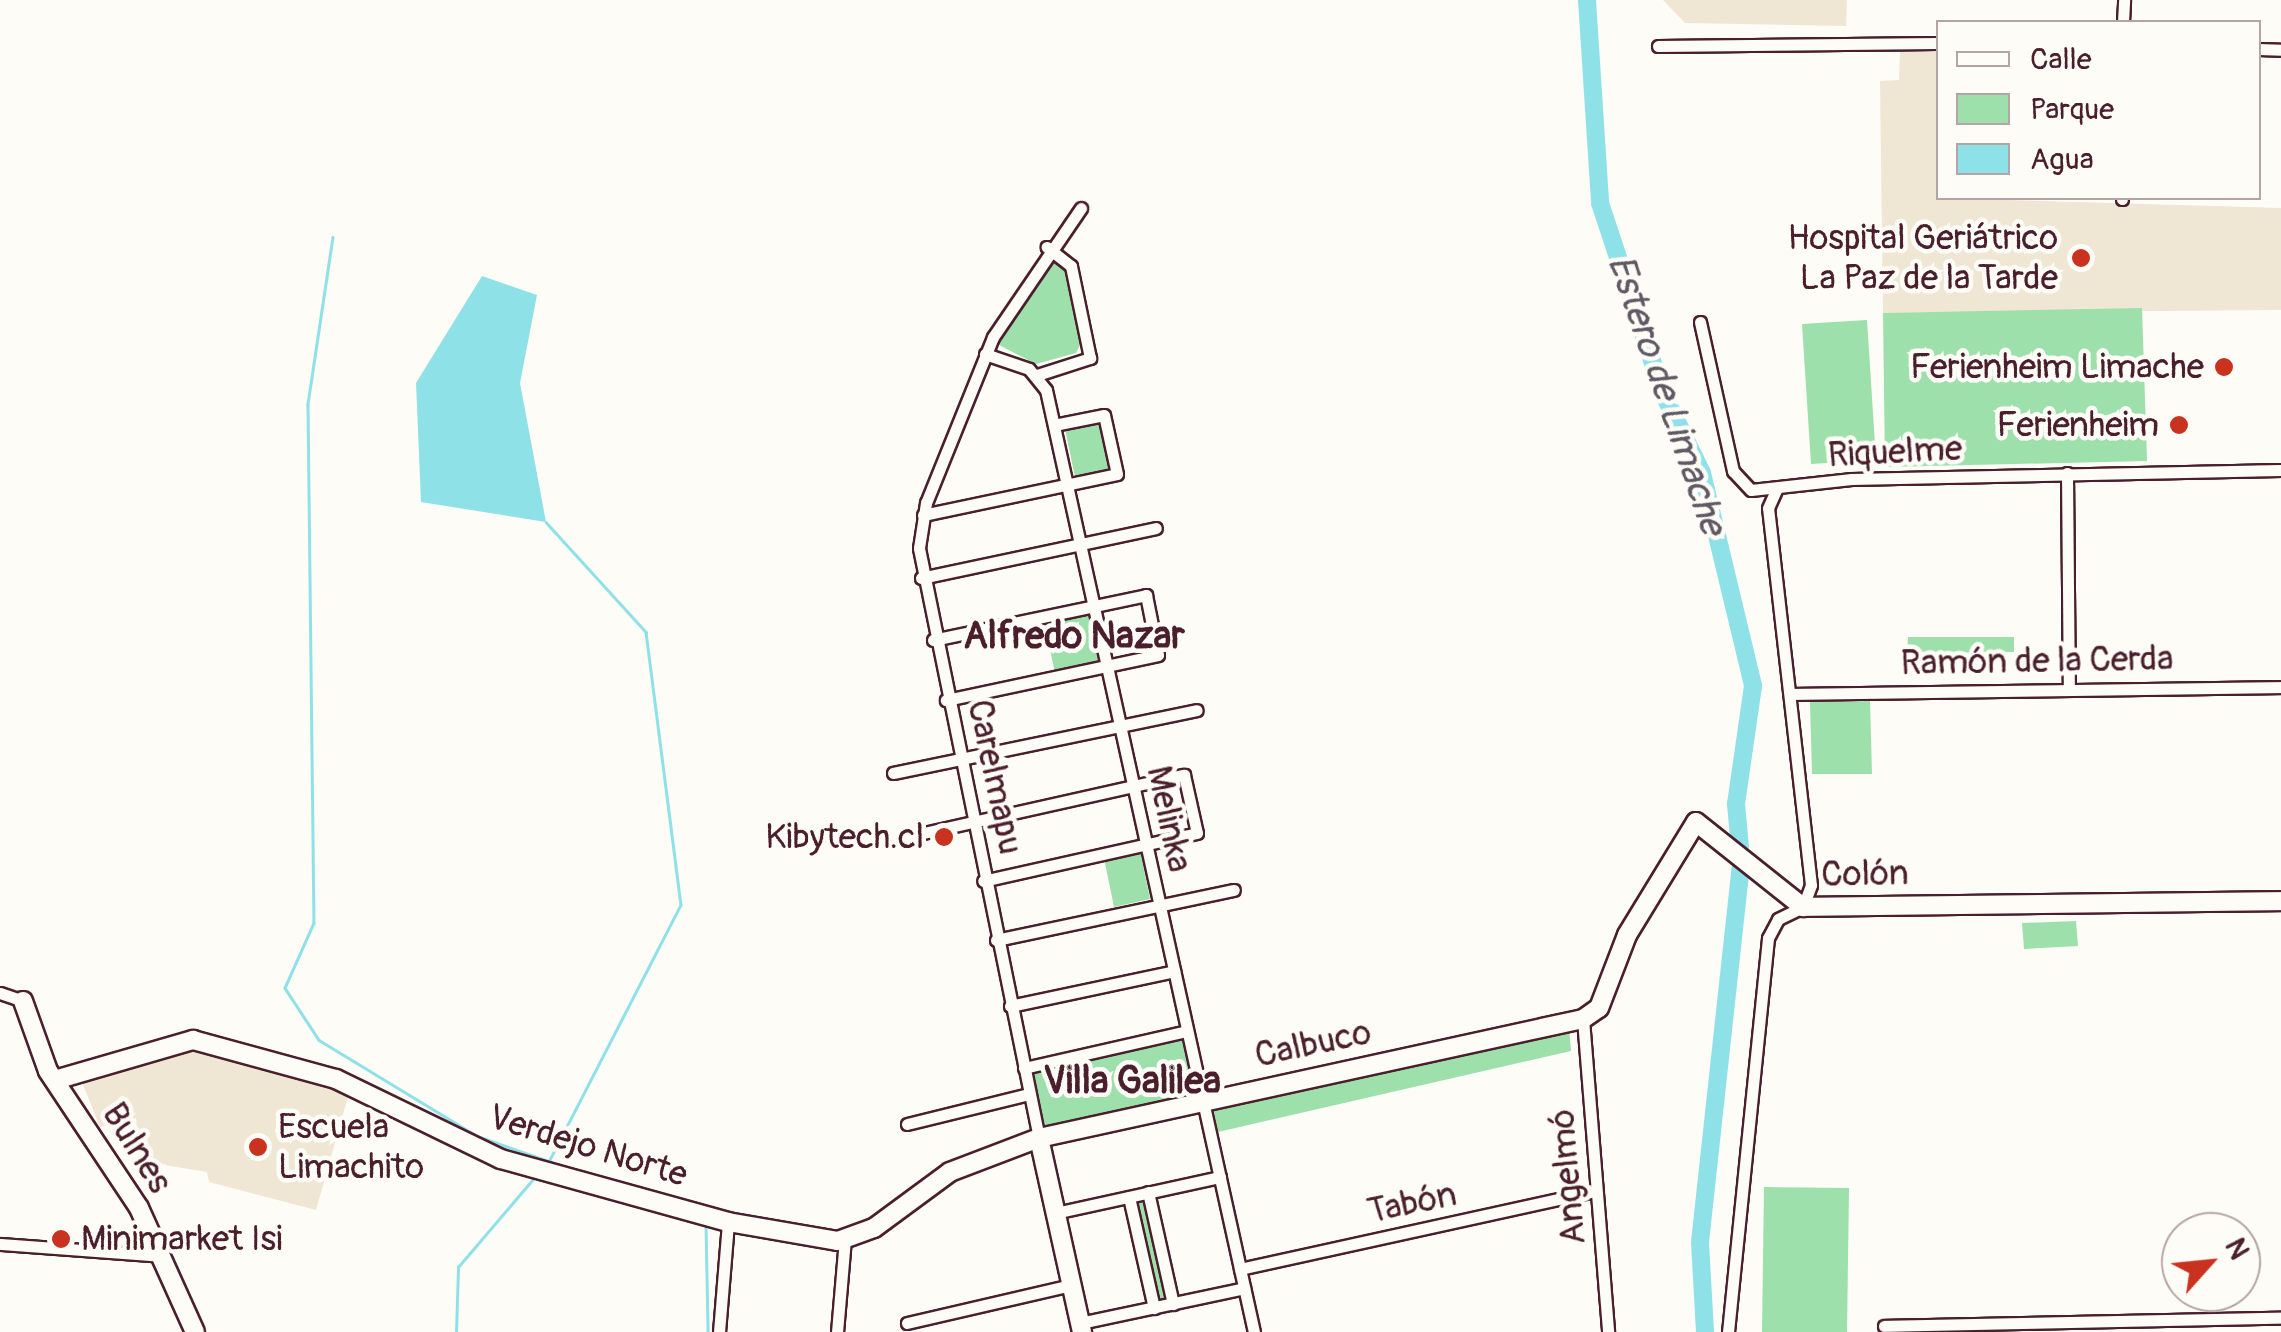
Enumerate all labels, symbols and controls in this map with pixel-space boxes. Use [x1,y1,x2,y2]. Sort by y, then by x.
legend [1936,20,2261,200]
text: Calle [2030,41,2092,78]
text: Parque [2030,91,2114,128]
text: Agua [2030,141,2094,178]
place label: Hospital Geriátrico La Paz de la Tarde [1787,217,2058,299]
marker: Hospital Geriátrico La Paz de la Tarde [2068,245,2094,271]
water label: Estero de Limache [1597,249,1735,541]
place label: Ferienheim Limache [1910,346,2204,388]
marker: Ferienheim Limache [2213,356,2235,378]
place label: Ferienheim [1996,404,2159,446]
marker: Ferienheim [2168,414,2190,436]
street label: Riquelme [1827,428,1963,476]
district label: Alfredo Nazar [963,614,1185,660]
street label: Ramón de la Cerda [1900,638,2174,684]
street label: Carelmapu [958,696,1032,858]
street label: Melinka [1137,762,1201,876]
place label: Kibytech.cl [765,816,924,858]
marker: Kibytech.cl [933,826,955,848]
street label: Colón [1821,852,1909,896]
street label: Calbuco [1251,1011,1375,1077]
district label: Villa Galilea [1043,1059,1221,1105]
street label: Bulnes [93,1095,181,1201]
street label: Verdejo Norte [484,1096,692,1196]
place label: Escuela Limachito [278,1106,424,1188]
street label: Angelmó [1541,1107,1595,1247]
marker: Escuela Limachito [247,1136,269,1158]
street label: Tabón [1364,1173,1460,1233]
north arrow [2161,1212,2261,1312]
place label: Minimarket Isi [81,1218,282,1260]
marker: Minimarket Isi [50,1228,72,1250]
text: N [2217,1233,2256,1265]

